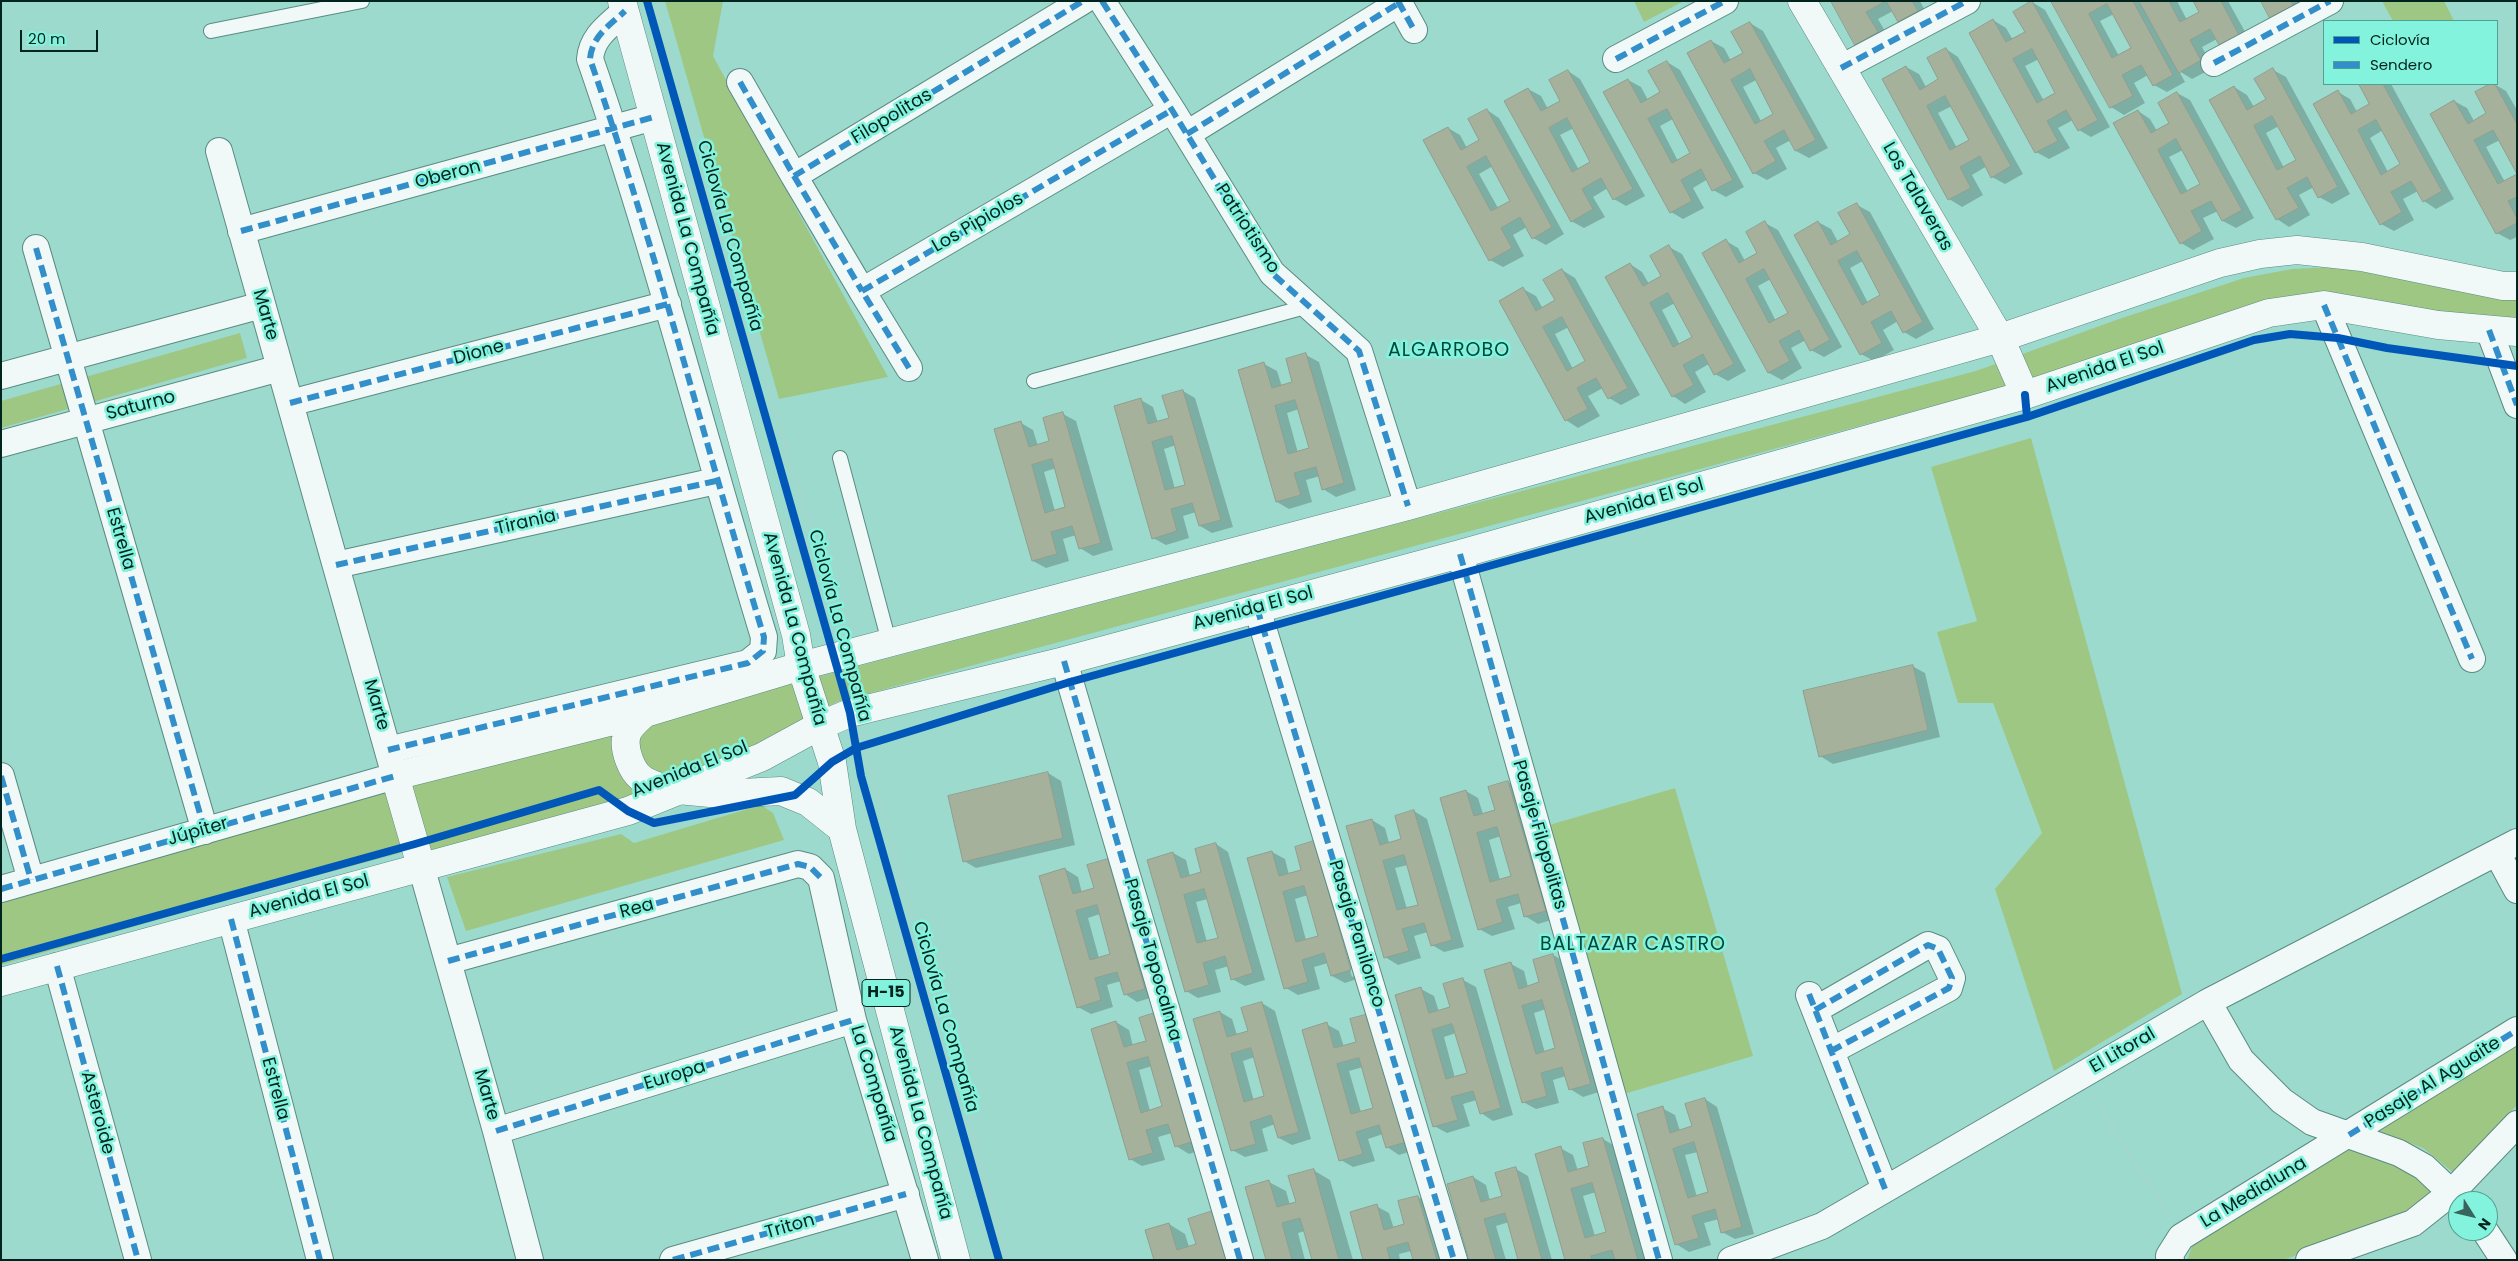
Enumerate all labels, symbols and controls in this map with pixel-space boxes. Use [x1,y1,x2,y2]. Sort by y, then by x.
scale bar [22,20,100,52]
legend [2323,20,2498,85]
text: 20 m [28,28,66,49]
text: Ciclovía [2370,29,2430,50]
text: Sendero [2370,54,2432,75]
street label: Filopolitas [848,85,936,149]
street label: Ciclovía La Compañía [691,138,767,334]
street label: Los Talaveras [1877,139,1957,255]
street label: Avenida La Compañía [651,140,723,338]
street label: Oberon [413,156,483,194]
street label: Patriotismo [1210,180,1284,278]
street label: Los Pipiolos [929,188,1027,258]
street label: Marte [247,287,283,343]
street label: Dione [451,336,507,370]
street label: Avenida El Sol [2043,338,2167,398]
district label: ALGARROBO [1387,340,1511,362]
street label: Saturno [104,386,178,426]
street label: Avenida El Sol [1582,475,1706,529]
street label: Estrella [101,505,139,573]
street label: Tirania [494,506,558,540]
street label: Ciclovía La Compañía [803,528,875,724]
street label: Avenida La Compañía [758,530,830,728]
street label: Avenida El Sol [1191,583,1315,635]
street label: Marte [358,677,394,733]
street label: Avenida El Sol [629,737,751,803]
street label: Pasaje Filopolitas [1507,758,1571,912]
street label: Júpiter [165,813,231,851]
street label: Pasaje Panilonco [1323,858,1389,1010]
street label: Avenida El Sol [247,871,371,923]
street label: Pasaje Topocalma [1118,876,1186,1044]
street label: Rea [618,894,656,924]
street label: Ciclovía La Compañía [907,919,983,1115]
district label: BALTAZAR CASTRO [1538,934,1728,956]
road number: H-15 [862,980,910,1006]
street label: La Compañía [845,1023,901,1145]
street label: Avenida La Compañía [884,1024,956,1222]
street label: El Litoral [2086,1024,2160,1078]
street label: Pasaje Al Aguaite [2361,1032,2505,1134]
street label: Estrella [256,1055,294,1123]
street label: Europa [642,1056,708,1096]
street label: Marte [468,1067,504,1123]
street label: Asteroide [76,1069,118,1157]
street label: La Medialuna [2197,1153,2311,1233]
north arrow [2448,1191,2498,1241]
street label: Triton [763,1210,817,1244]
text: N [2473,1214,2496,1234]

